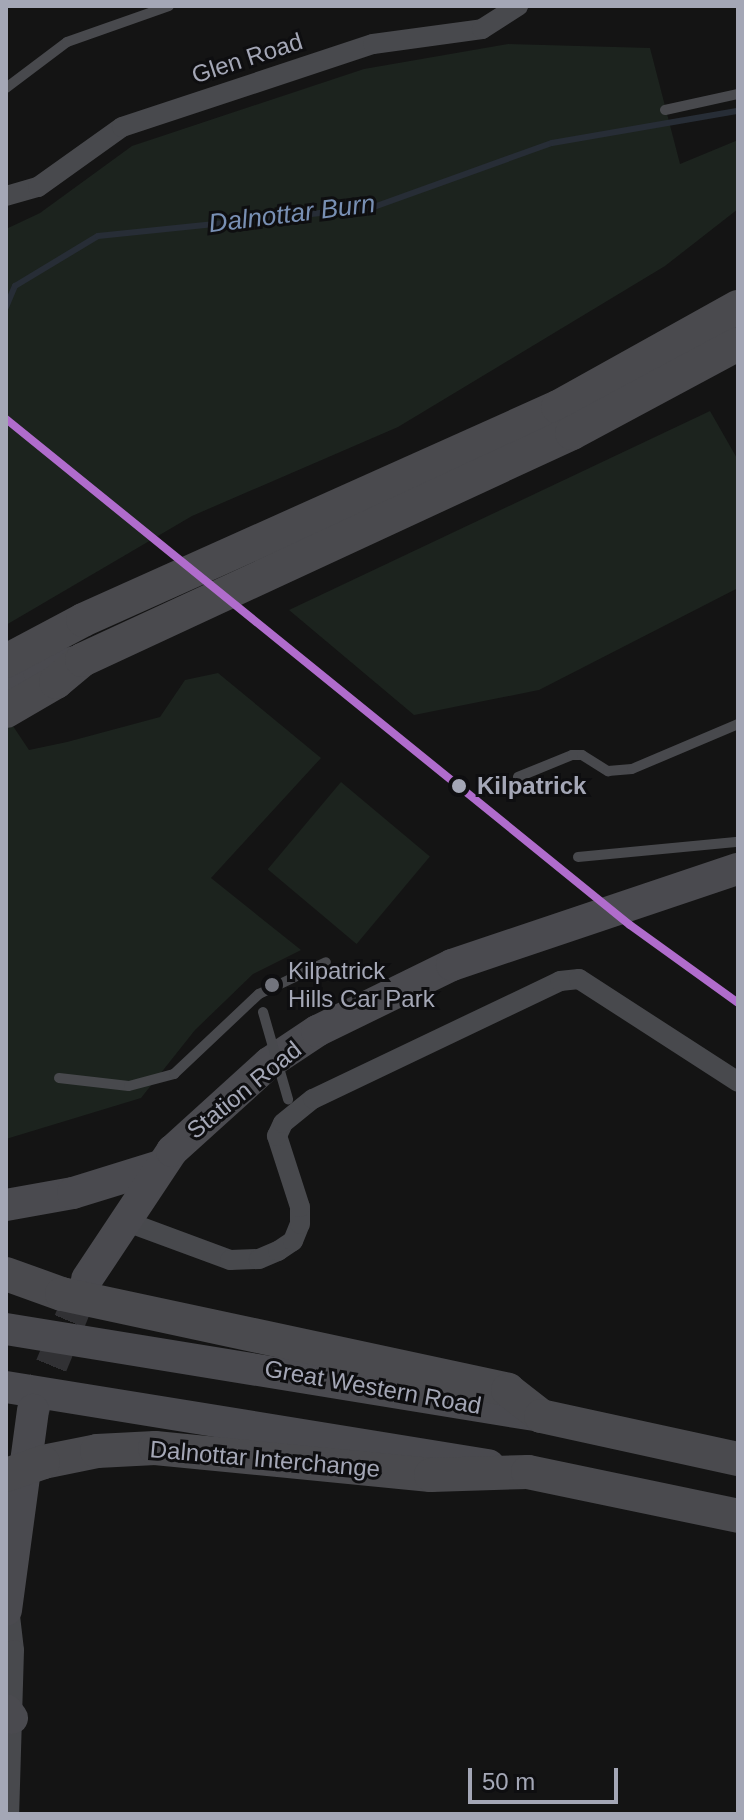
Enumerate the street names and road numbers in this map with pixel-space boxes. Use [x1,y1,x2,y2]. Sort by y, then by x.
street label: Glen Road [188,27,306,89]
street label: Station Road [181,1035,307,1145]
street label: Great Western Road [262,1354,484,1420]
street label: Dalnottar Interchange [149,1435,381,1483]

